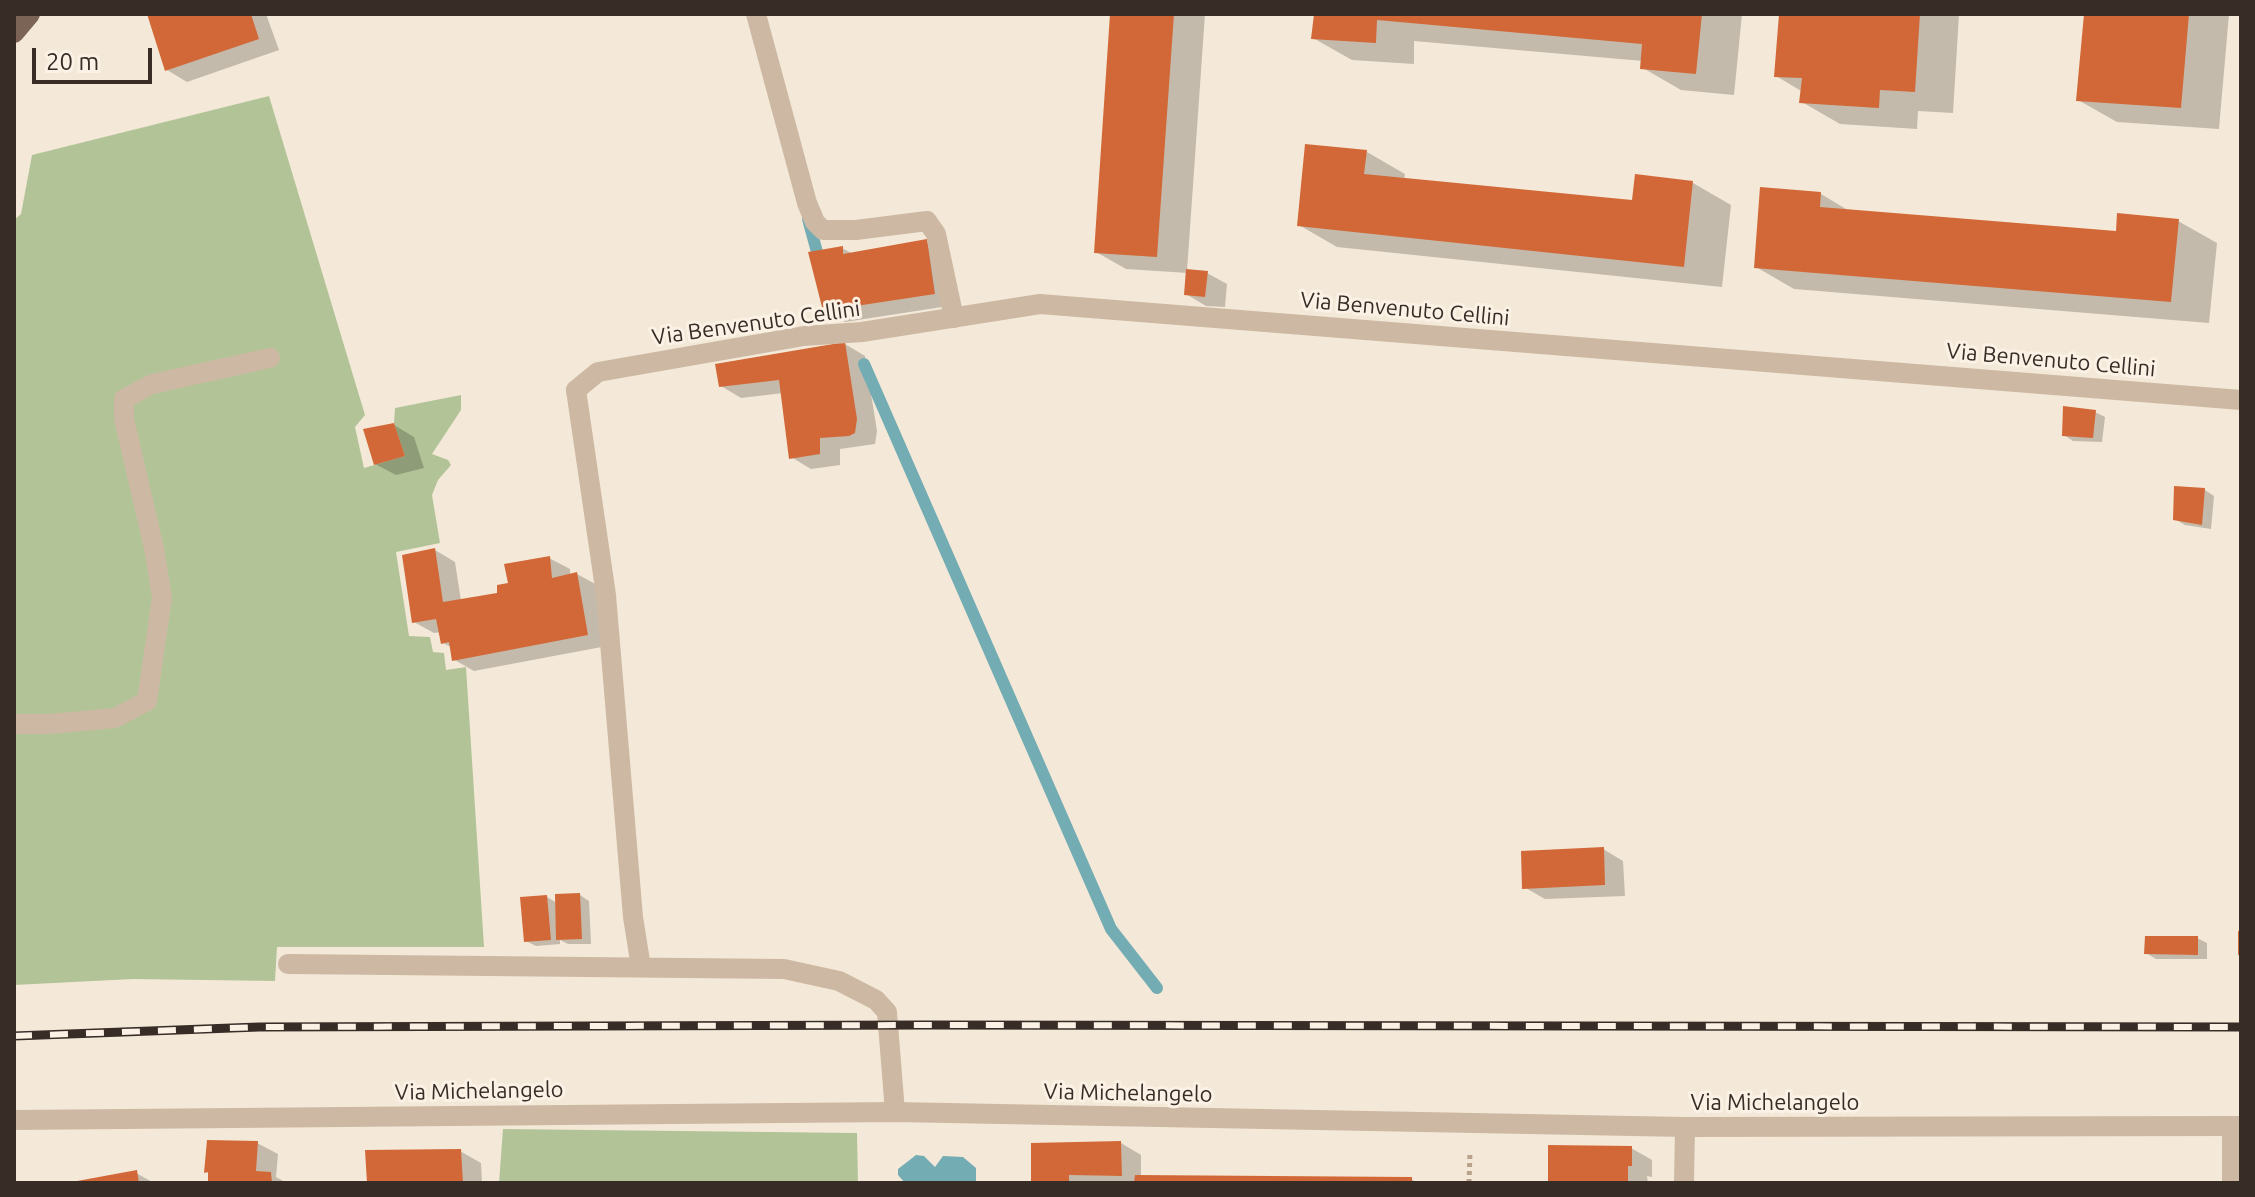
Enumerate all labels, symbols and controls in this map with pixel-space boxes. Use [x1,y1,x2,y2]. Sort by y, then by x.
scale bar [36,32,156,82]
text: 20 m [46,48,99,75]
street label: Via Benvenuto Cellini [1299,287,1511,331]
street label: Via Benvenuto Cellini [650,295,862,351]
street label: Via Benvenuto Cellini [1945,338,2157,382]
street label: Via Michelangelo [394,1076,564,1106]
street label: Via Michelangelo [1043,1078,1213,1108]
street label: Via Michelangelo [1691,1090,1859,1116]

